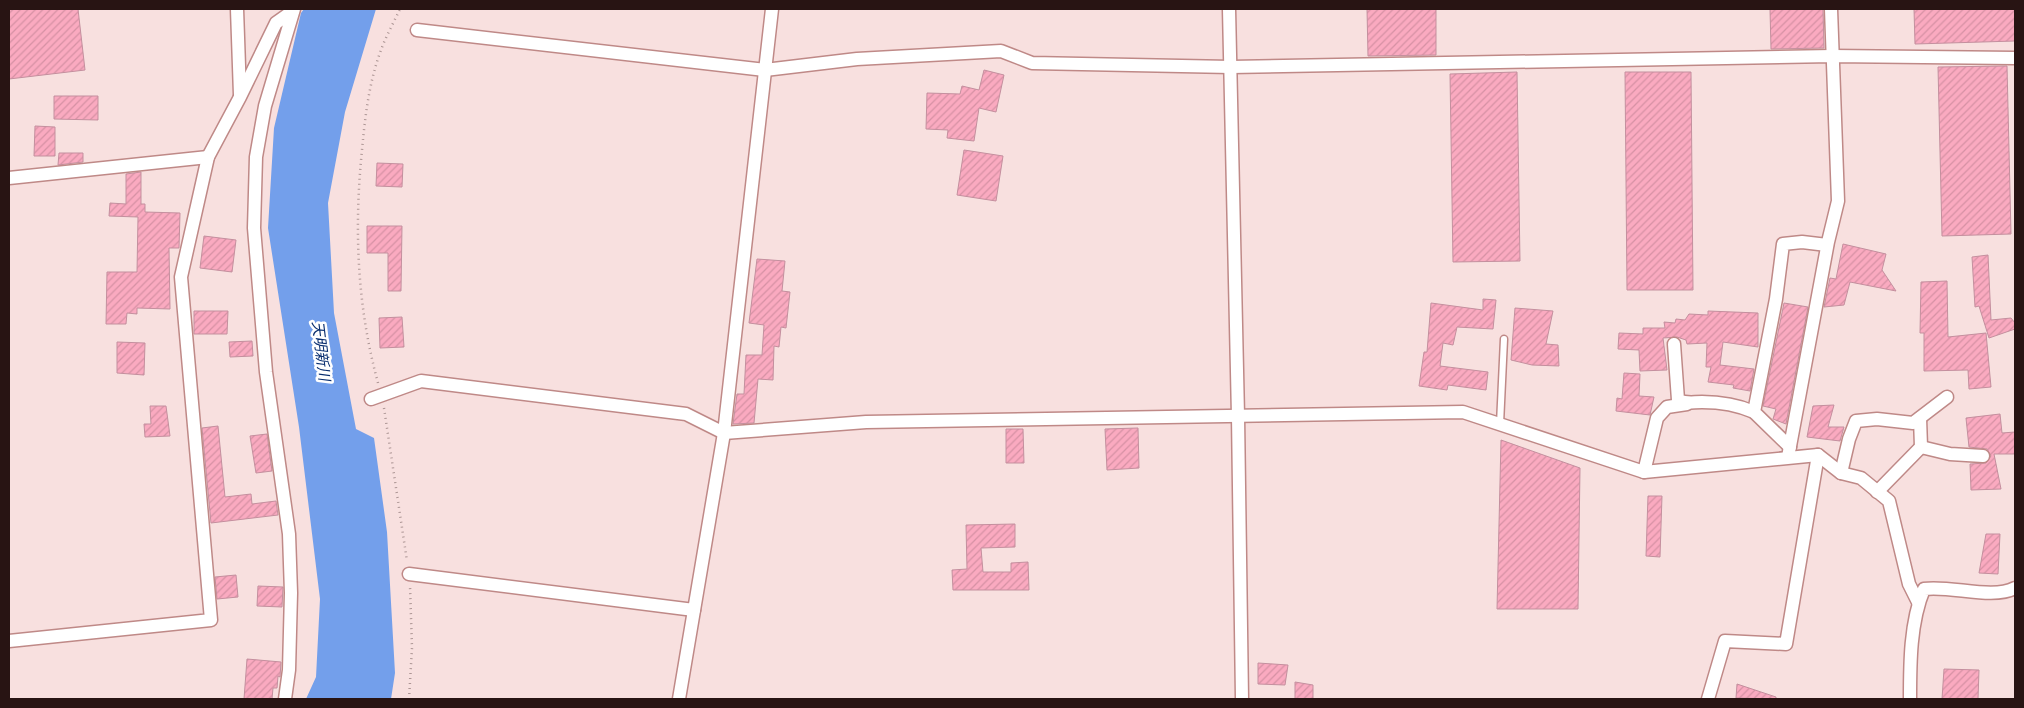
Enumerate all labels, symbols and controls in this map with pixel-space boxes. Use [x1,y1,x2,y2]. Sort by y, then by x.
water label: 天明新川 [308,320,335,384]

